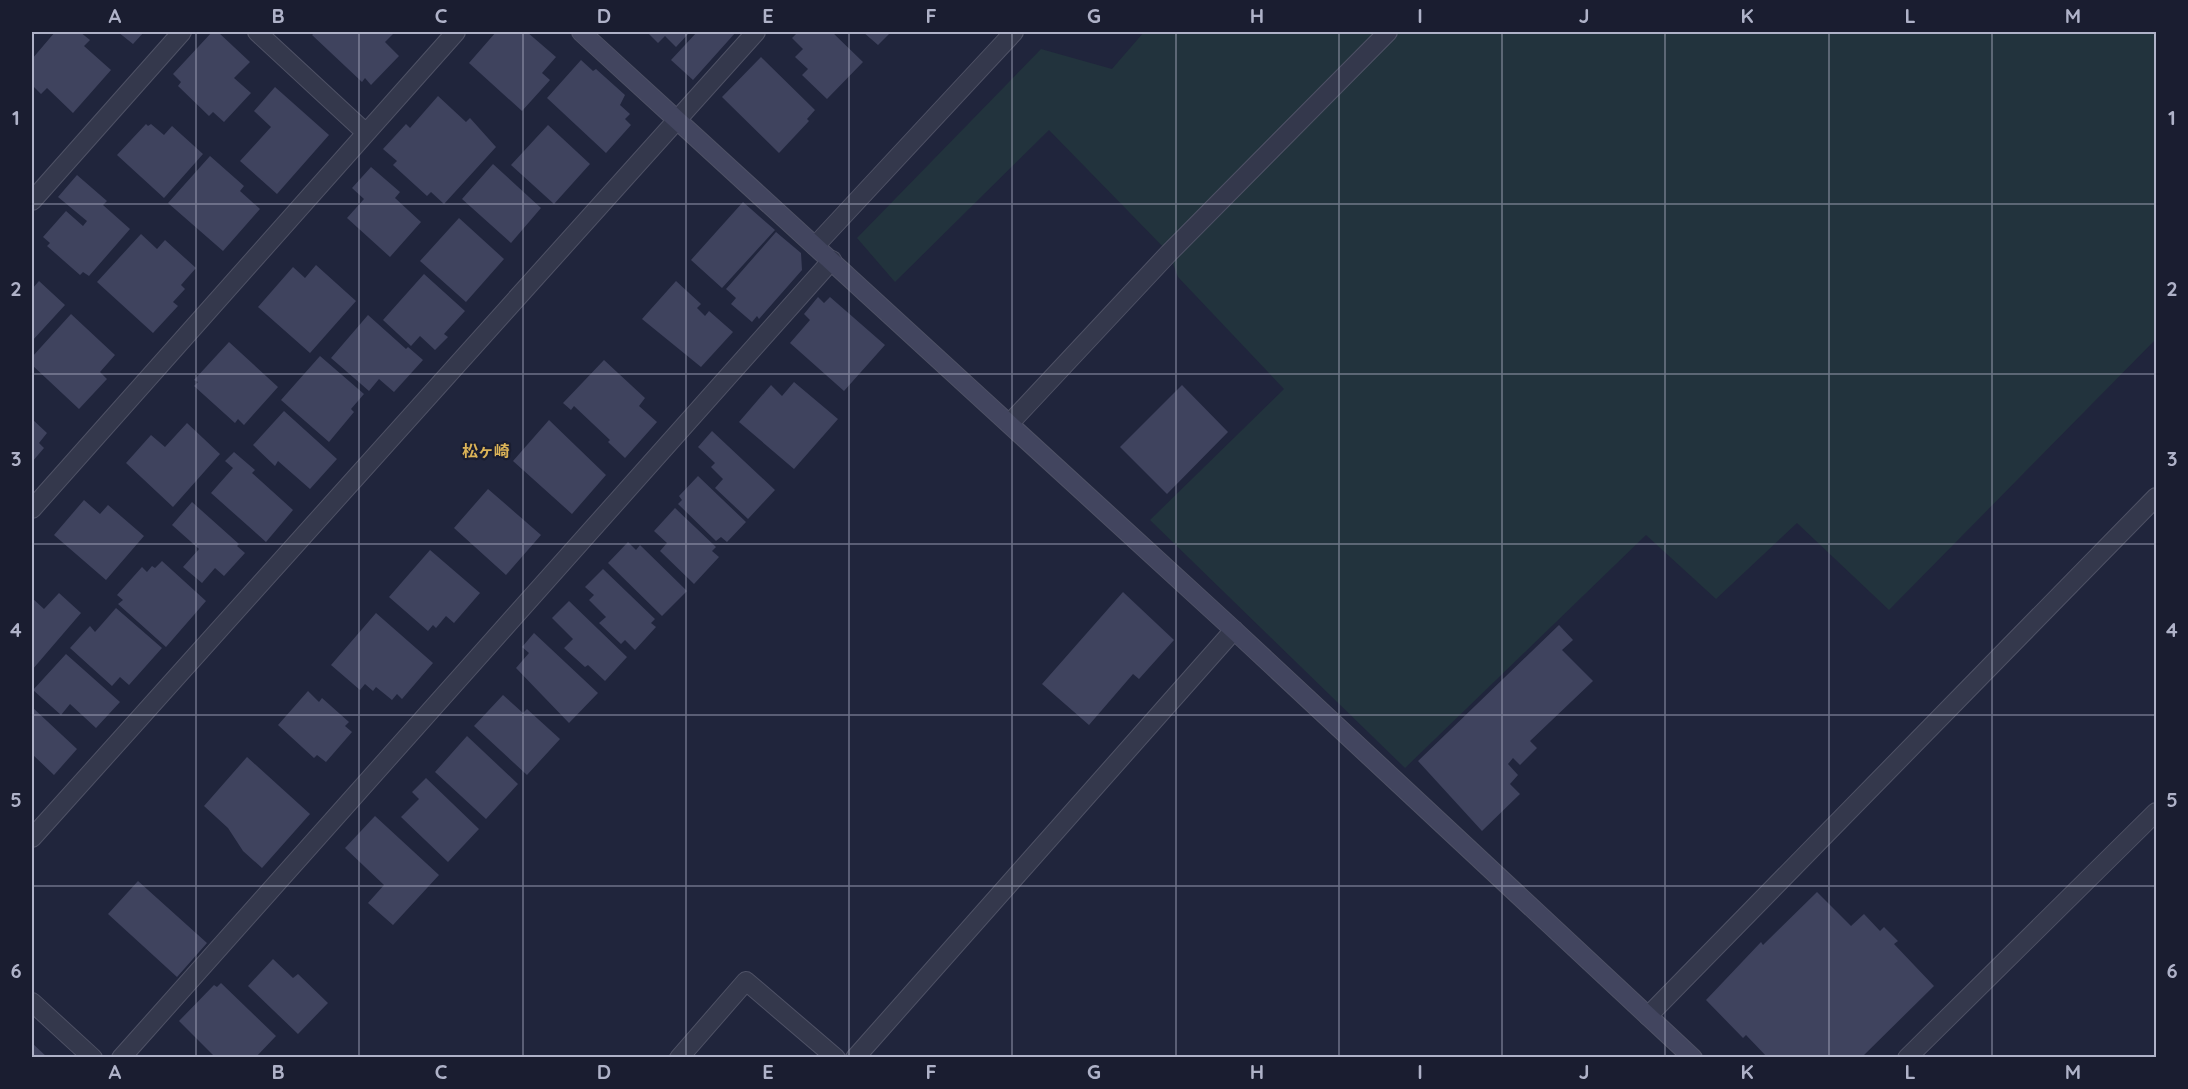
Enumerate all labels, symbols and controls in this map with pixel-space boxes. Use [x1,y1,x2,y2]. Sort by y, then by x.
text: A [109,3,122,28]
text: B [271,3,285,28]
text: C [435,3,448,28]
text: D [597,3,611,28]
text: E [762,3,774,28]
text: F [925,3,937,28]
text: G [1087,3,1101,28]
text: H [1250,3,1264,28]
text: I [1417,3,1423,28]
text: J [1578,3,1590,28]
text: K [1740,3,1754,28]
text: L [1904,3,1916,28]
text: M [2065,3,2081,28]
text: 1 [12,105,20,130]
text: 1 [2168,105,2176,130]
text: 2 [10,276,22,301]
text: 2 [2166,276,2178,301]
district label: 松ヶ崎 [462,441,510,461]
text: 3 [11,446,21,471]
text: 3 [2167,446,2177,471]
text: 4 [10,617,22,642]
text: 4 [2166,617,2178,642]
text: 5 [10,787,22,812]
text: 5 [2166,787,2178,812]
text: 6 [10,958,22,983]
text: 6 [2166,958,2178,983]
text: A [109,1059,122,1084]
text: B [271,1059,285,1084]
text: C [435,1059,448,1084]
text: D [597,1059,611,1084]
text: E [762,1059,774,1084]
text: F [925,1059,937,1084]
text: G [1087,1059,1101,1084]
text: H [1250,1059,1264,1084]
text: I [1417,1059,1423,1084]
text: J [1578,1059,1590,1084]
text: K [1740,1059,1754,1084]
text: L [1904,1059,1916,1084]
text: M [2065,1059,2081,1084]

